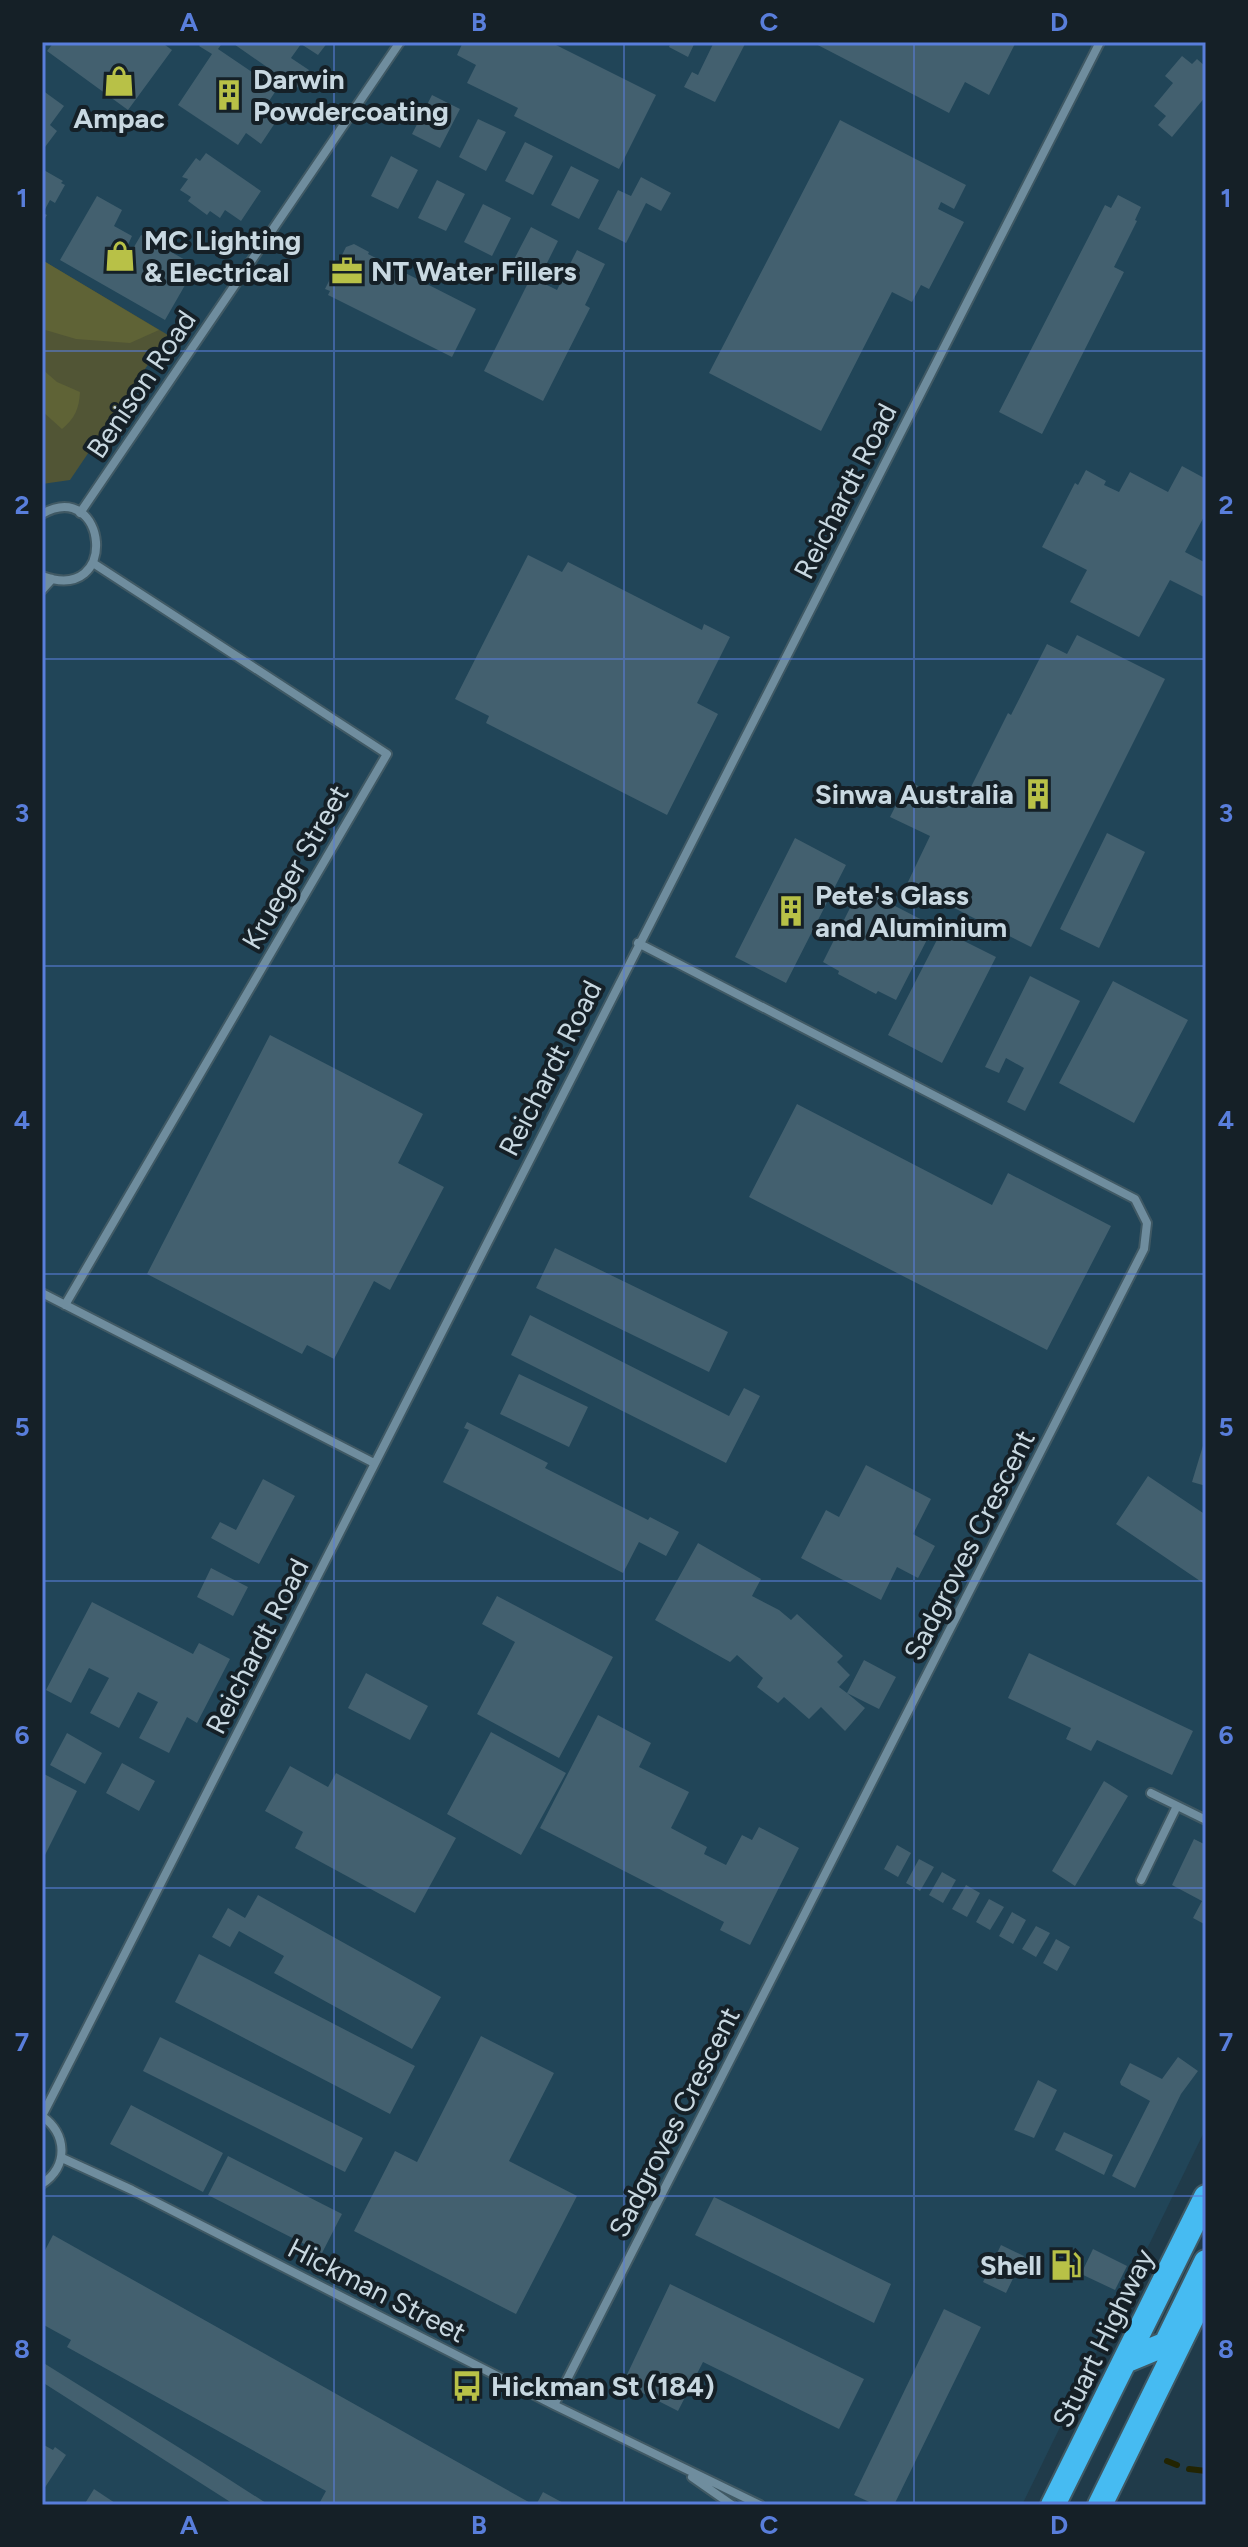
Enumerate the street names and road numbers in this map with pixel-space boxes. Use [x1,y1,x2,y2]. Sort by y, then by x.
street label: Benison Road [79,304,203,464]
street label: Reichardt Road [786,398,904,584]
street label: Krueger Street [234,779,356,955]
street label: Reichardt Road [491,975,609,1161]
street label: Sadgroves Crescent [896,1424,1042,1666]
street label: Reichardt Road [198,1553,316,1739]
street label: Sadgroves Crescent [601,2001,747,2243]
street label: Hickman Street [282,2231,472,2349]
street label: Stuart Highway [1045,2243,1161,2433]

